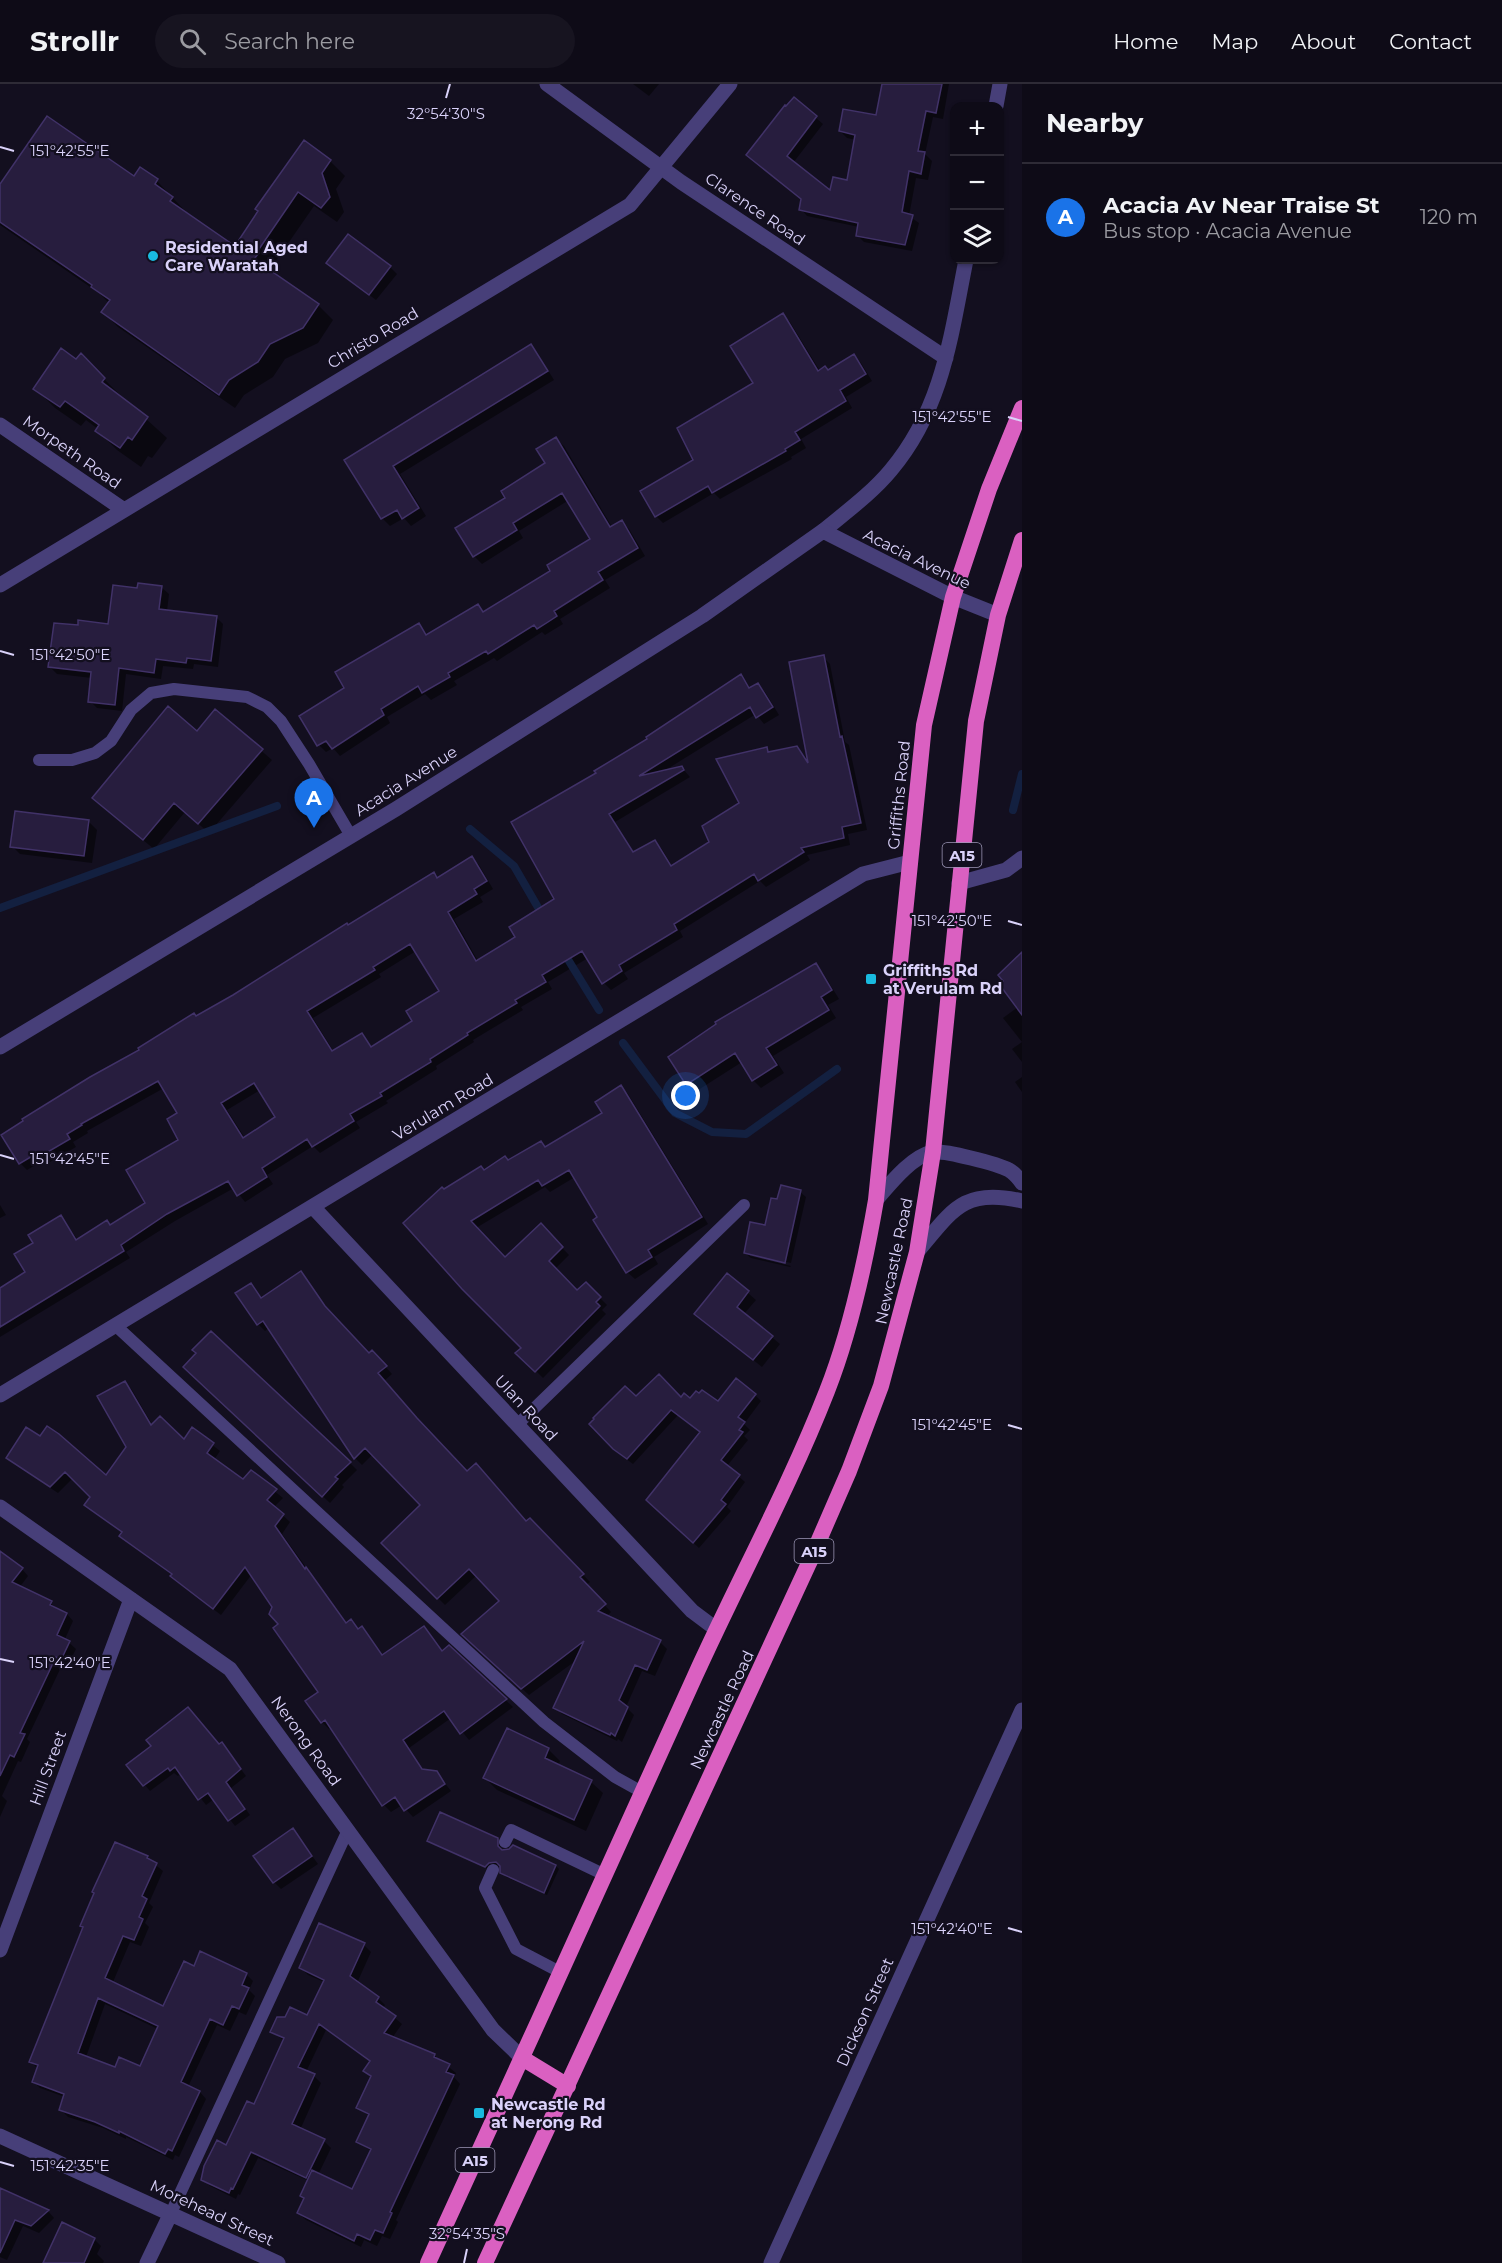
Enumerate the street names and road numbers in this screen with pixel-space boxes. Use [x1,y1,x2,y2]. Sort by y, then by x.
street label: Clarence Road [701,169,809,249]
street label: Christo Road [324,303,422,373]
street label: Morpeth Road [19,411,125,493]
street label: Acacia Avenue [860,525,974,593]
street label: Griffiths Road [884,740,914,850]
street label: Acacia Avenue [351,742,461,820]
road number: A15 [942,843,982,867]
street label: Verulam Road [389,1070,497,1144]
street label: Newcastle Road [871,1196,917,1326]
street label: Ulan Road [491,1371,561,1445]
road number: A15 [794,1539,834,1563]
street label: Newcastle Road [686,1647,758,1773]
street label: Nerong Road [267,1692,345,1790]
street label: Hill Street [26,1727,71,1808]
street label: Dickson Street [833,1954,898,2069]
road number: A15 [456,2148,494,2172]
street label: Morehead Street [147,2176,277,2250]

